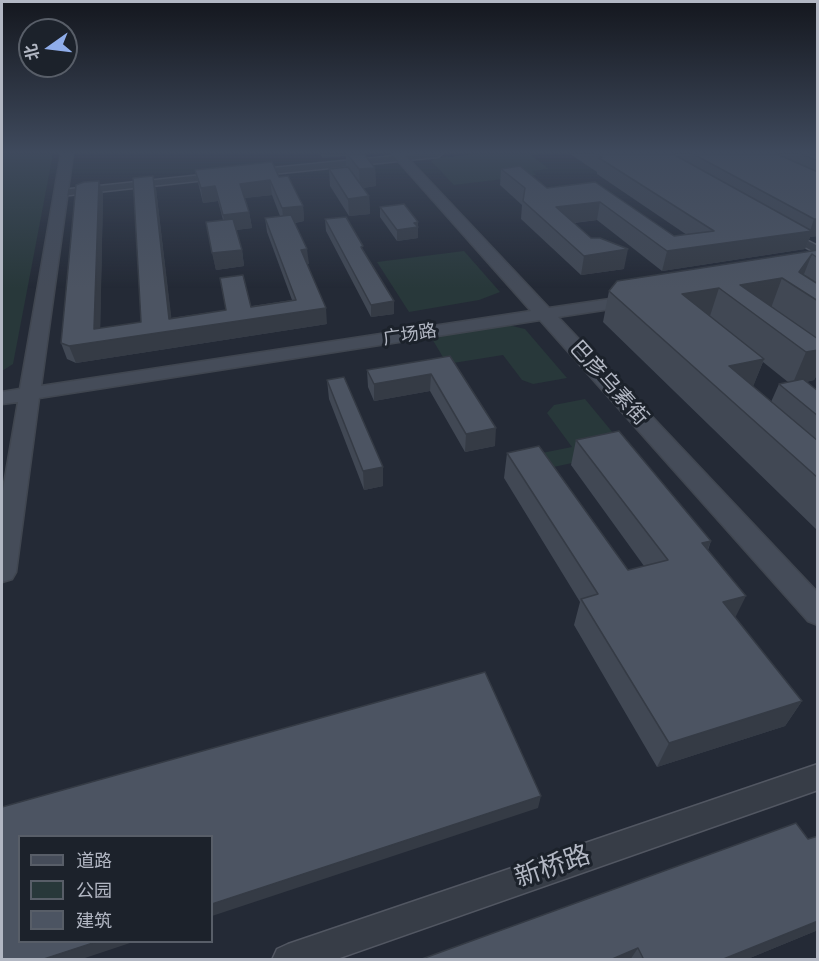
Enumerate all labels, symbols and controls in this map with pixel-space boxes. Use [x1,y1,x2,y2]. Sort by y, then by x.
north arrow [18,18,78,78]
text: 北 [19,41,45,63]
street label: 广场路 [382,321,438,351]
street label: 巴彦乌素街 [564,337,652,431]
legend [18,835,213,943]
street label: 新桥路 [511,841,595,895]
text: 道路 [76,848,112,874]
text: 公园 [76,878,112,904]
text: 建筑 [76,908,112,934]

